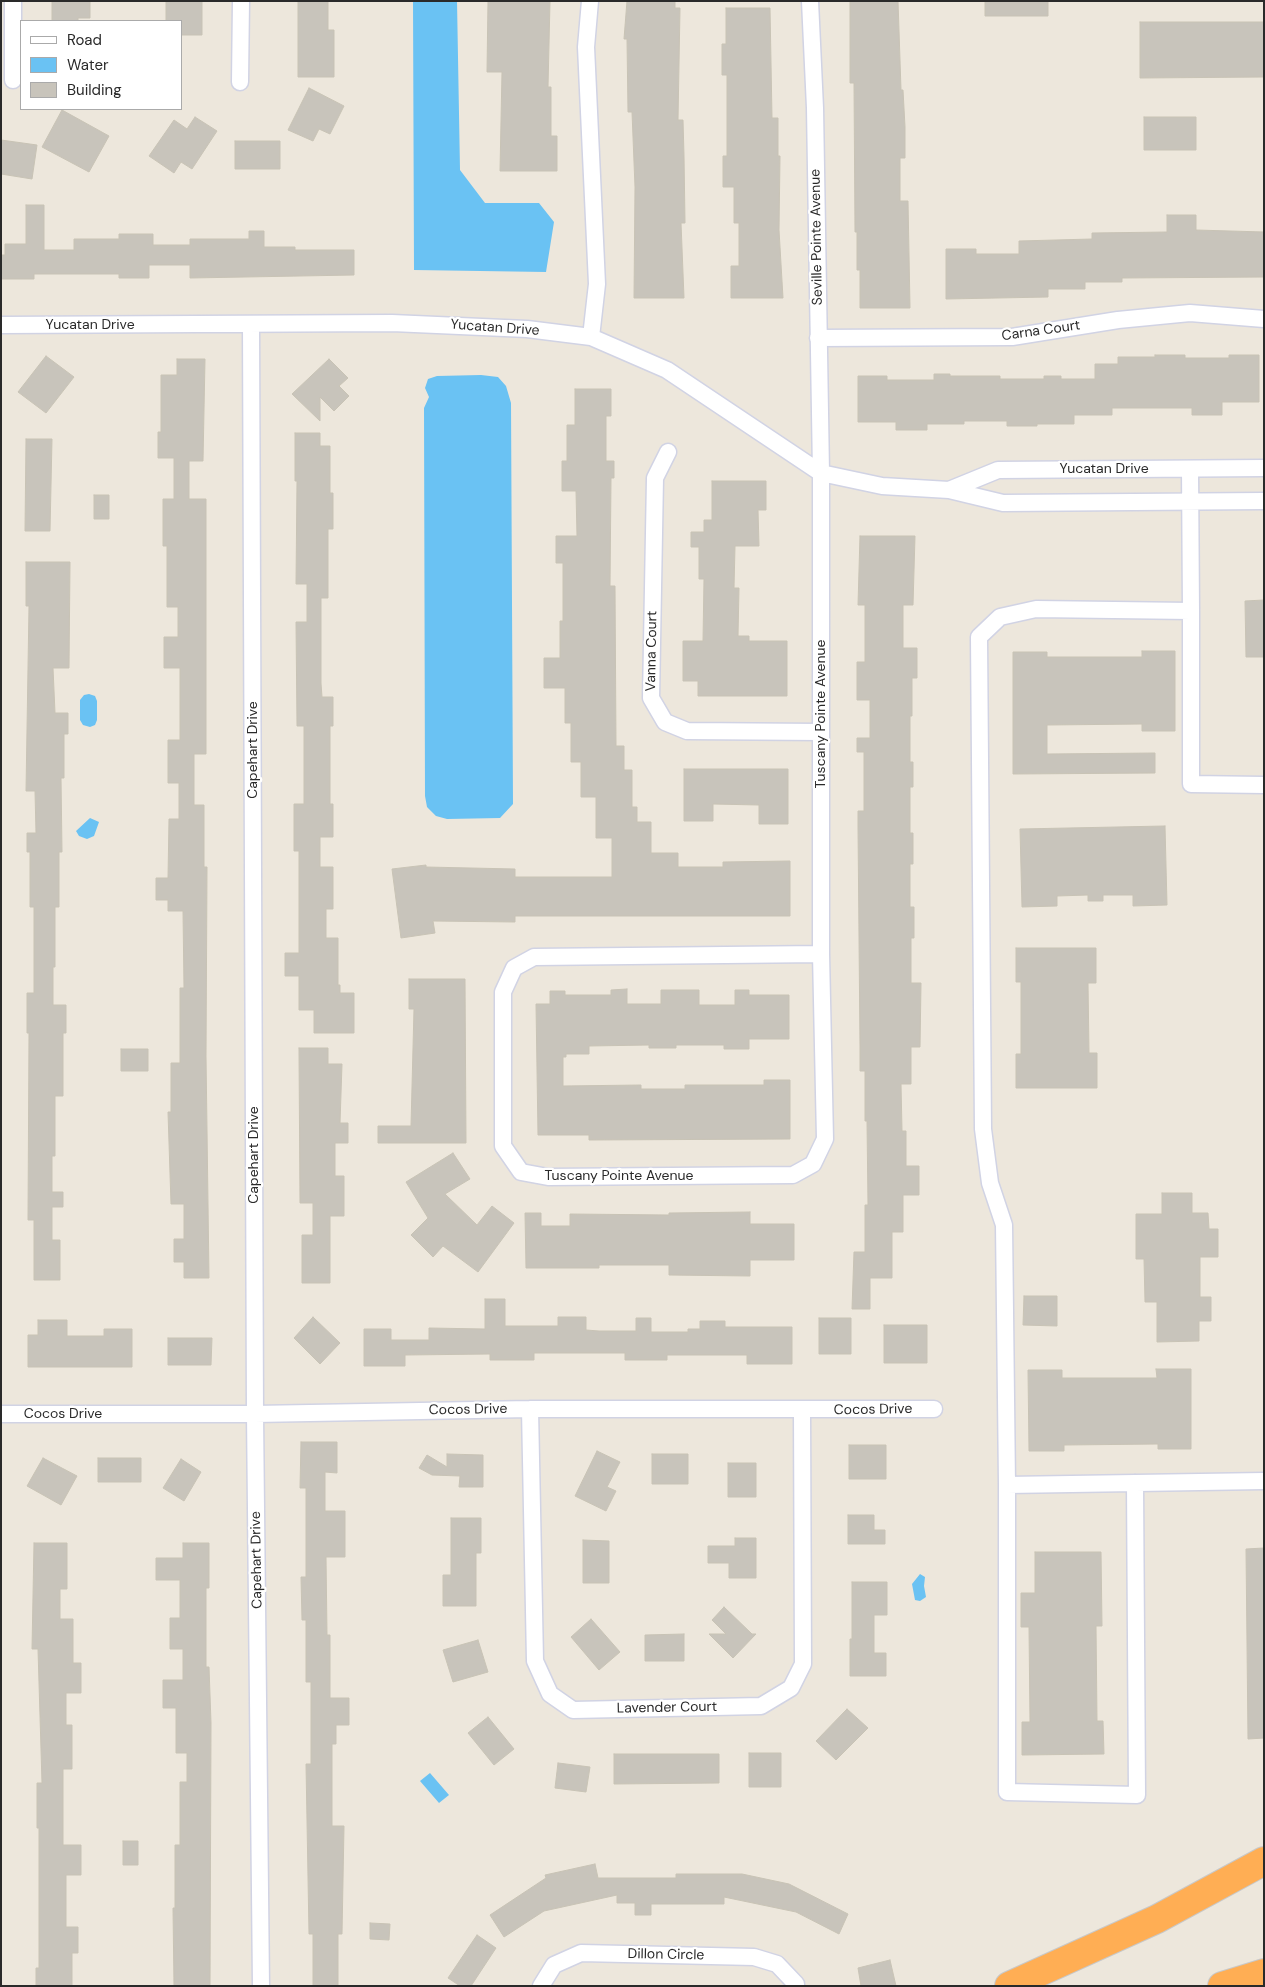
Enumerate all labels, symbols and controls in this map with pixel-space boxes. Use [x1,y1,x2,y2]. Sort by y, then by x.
legend [20,20,182,110]
text: Road [67,30,102,50]
text: Water [67,55,108,75]
text: Building [67,80,122,100]
street label: Seville Pointe Avenue [807,169,827,305]
street label: Yucatan Drive [45,317,135,333]
street label: Yucatan Drive [450,317,540,339]
street label: Carna Court [1001,317,1081,345]
street label: Yucatan Drive [1059,461,1149,477]
street label: Vanna Court [643,611,661,691]
street label: Tuscany Pointe Avenue [813,639,829,789]
street label: Capehart Drive [245,701,261,799]
street label: Capehart Drive [246,1106,262,1204]
street label: Tuscany Pointe Avenue [544,1168,694,1184]
street label: Cocos Drive [429,1401,507,1419]
street label: Cocos Drive [834,1401,912,1419]
street label: Cocos Drive [24,1406,102,1422]
street label: Capehart Drive [248,1511,266,1609]
street label: Lavender Court [617,1699,717,1717]
street label: Dillon Circle [628,1946,704,1964]

